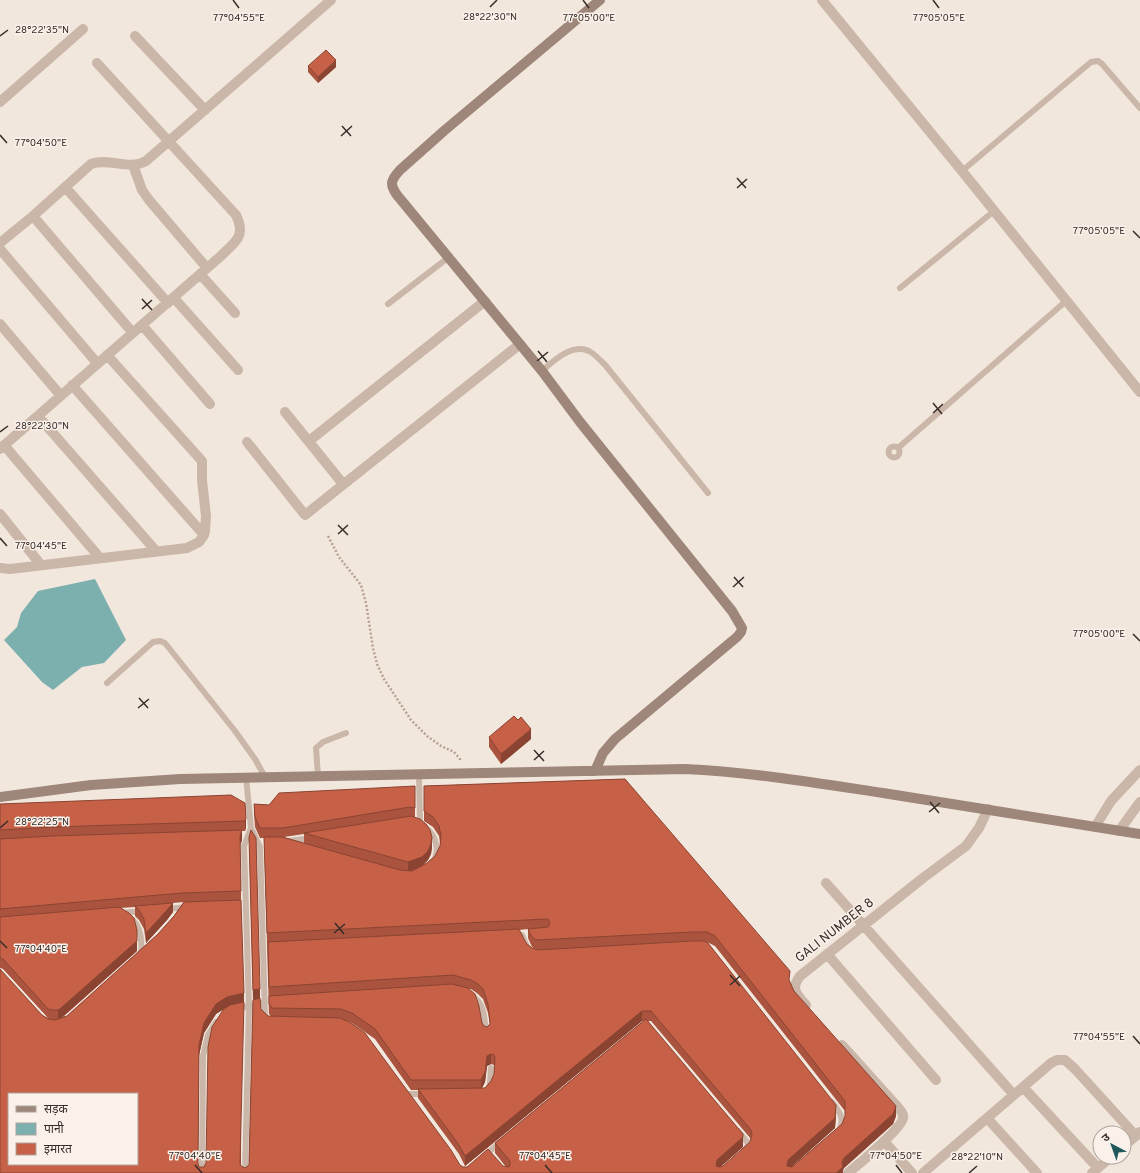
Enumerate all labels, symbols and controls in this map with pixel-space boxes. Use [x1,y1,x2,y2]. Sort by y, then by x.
text: 28°22'30"N [463,11,517,24]
text: 77°04'55"E [213,12,265,25]
text: 77°05'00"E [563,12,615,25]
text: 77°05'05"E [913,12,965,25]
text: 28°22'35"N [15,24,69,37]
text: 77°04'50"E [15,137,67,150]
text: 77°05'05"E [1073,225,1125,238]
text: 28°22'30"N [15,420,69,433]
text: 77°04'45"E [15,540,67,553]
text: 77°05'00"E [1073,628,1125,641]
text: 28°22'25"N [15,816,69,829]
street label: GALI NUMBER 8 [792,895,878,967]
text: 77°04'40"E [15,943,67,956]
text: 77°04'55"E [1073,1031,1125,1044]
legend [8,1093,138,1165]
text: सड़क [44,1102,69,1118]
text: पानी [44,1121,65,1138]
north arrow [1092,1125,1132,1165]
text: उ [1099,1130,1114,1146]
text: इमारत [44,1142,73,1158]
text: 77°04'40"E [169,1150,221,1163]
text: 77°04'45"E [519,1150,571,1163]
text: 77°04'50"E [870,1150,922,1163]
text: 28°22'10"N [951,1151,1003,1164]

